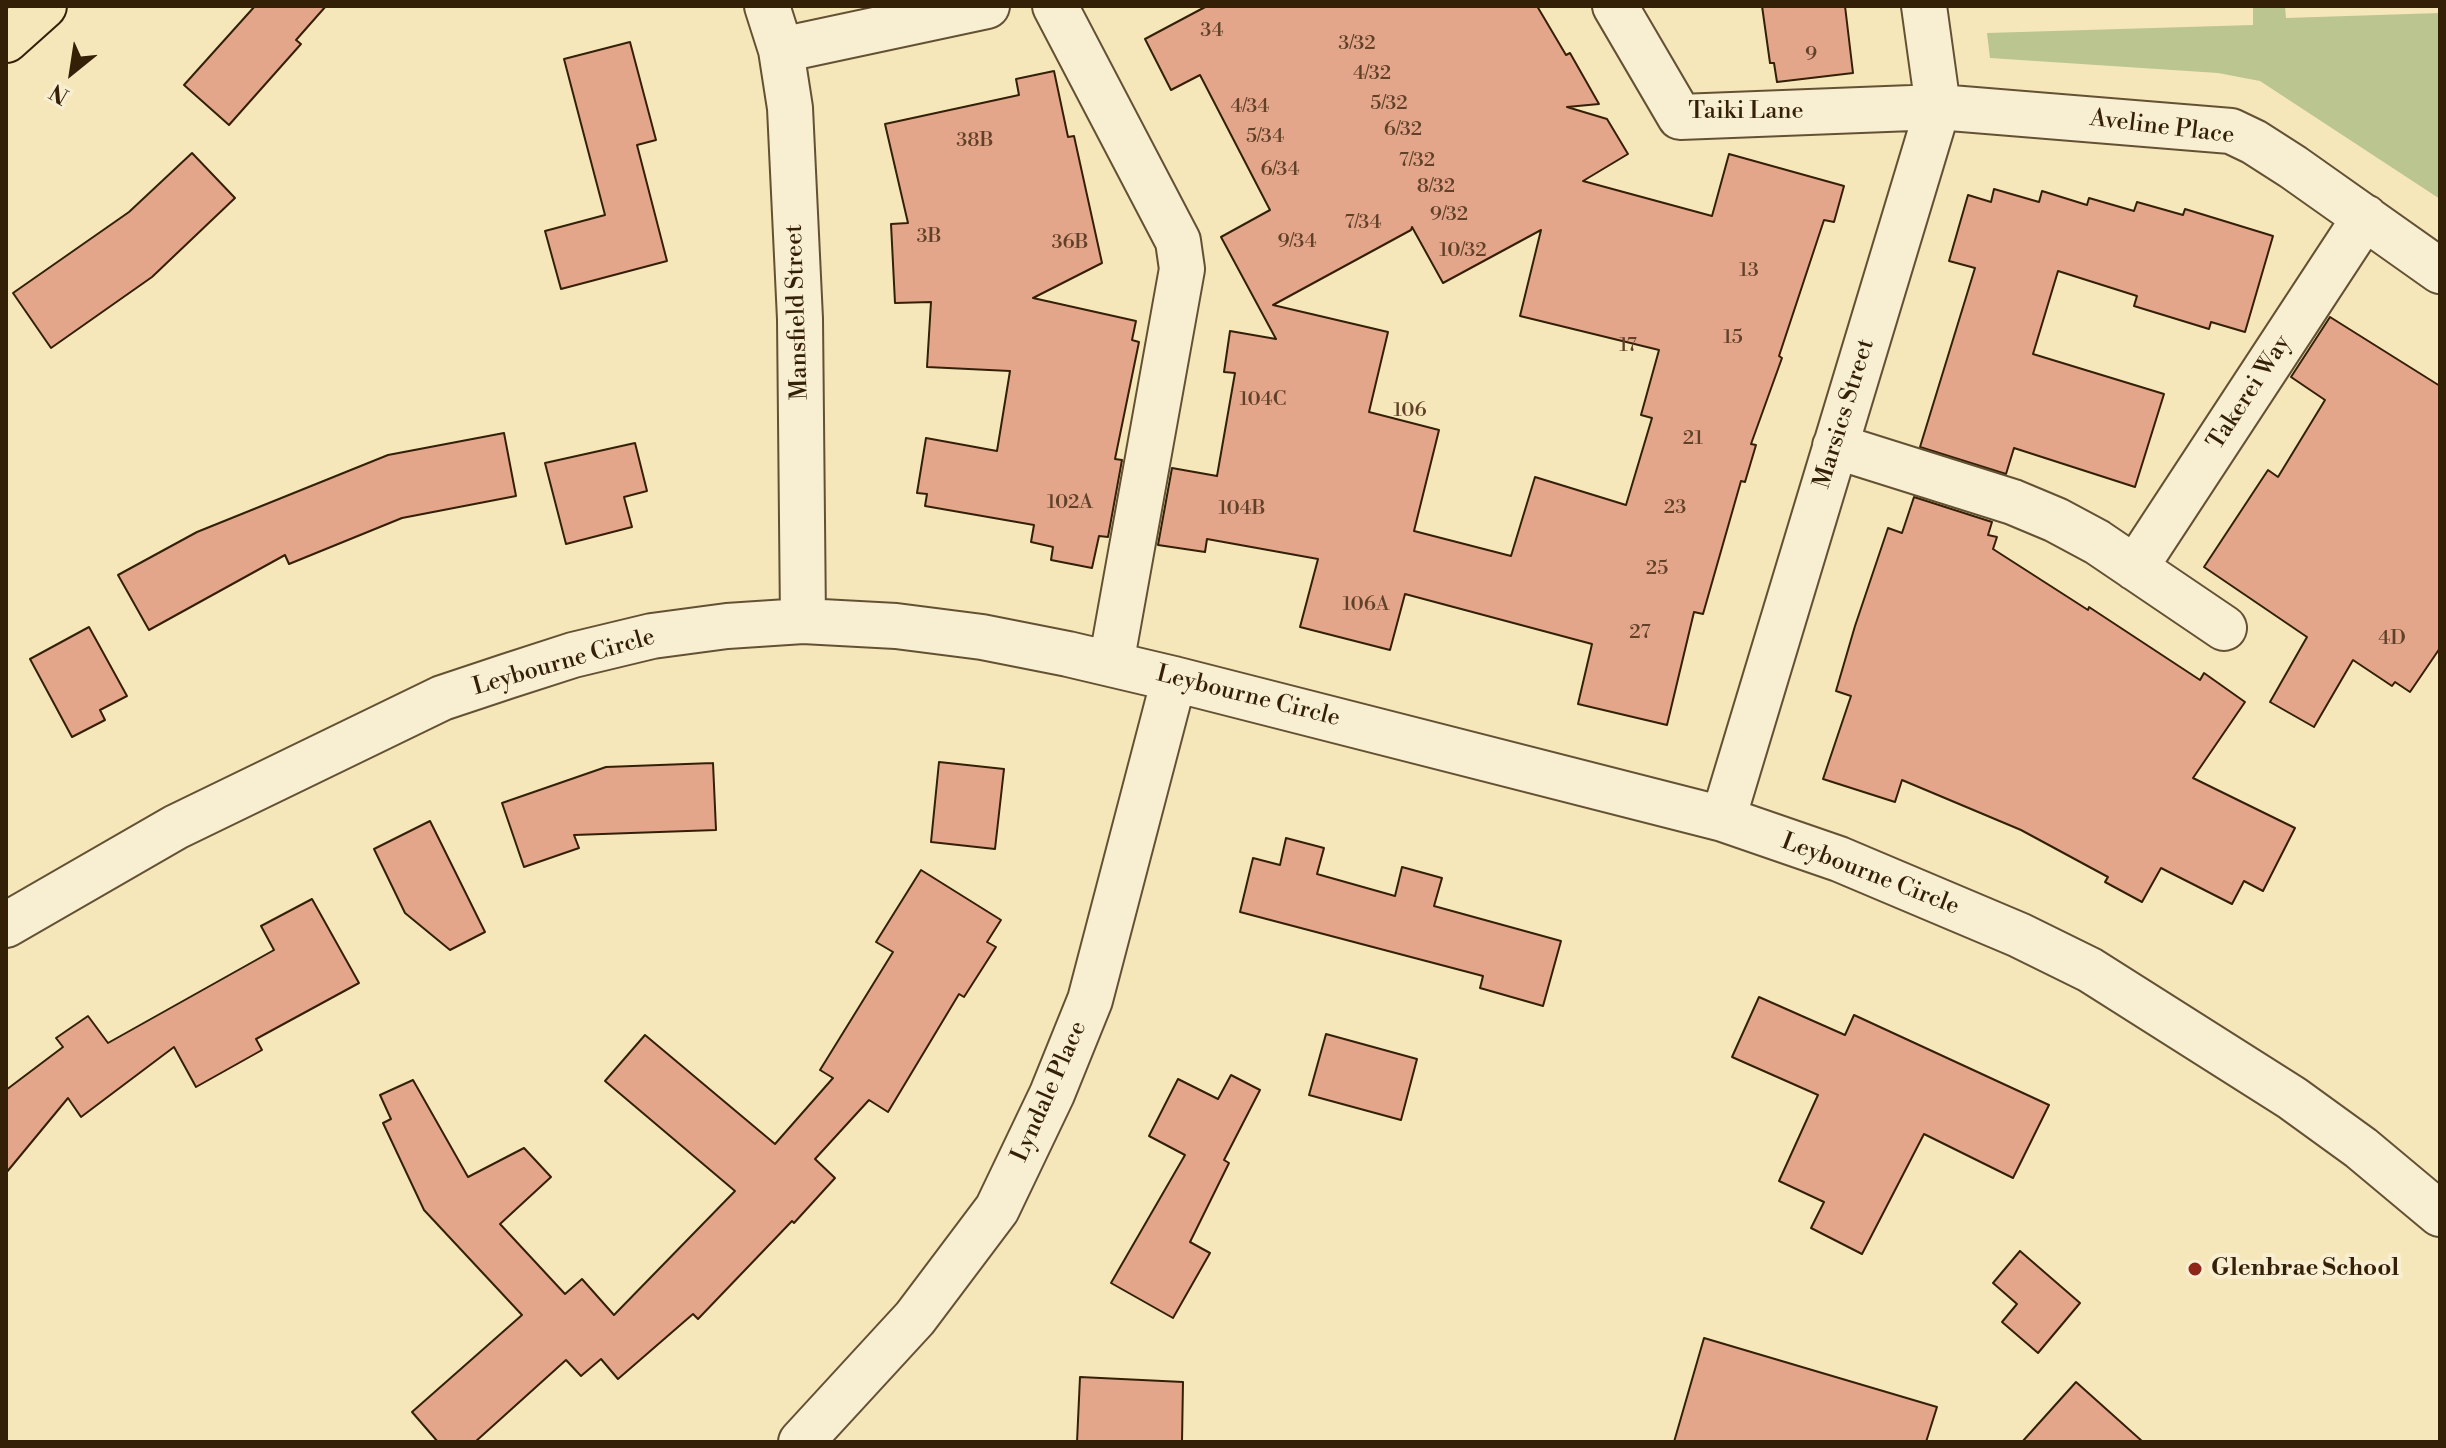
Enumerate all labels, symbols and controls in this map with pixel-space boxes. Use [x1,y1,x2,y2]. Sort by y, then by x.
house number: 34 [1200,19,1224,43]
north arrow [32,32,112,112]
house number: 3/32 [1338,32,1376,56]
house number: 9 [1805,43,1817,67]
house number: 4/32 [1353,62,1391,86]
text: N [45,77,74,109]
house number: 5/32 [1370,92,1408,116]
house number: 4/34 [1231,95,1269,119]
street label: Taiki Lane [1688,98,1804,126]
street label: Aveline Place [2088,105,2236,151]
house number: 6/32 [1384,118,1422,142]
house number: 5/34 [1246,125,1284,149]
house number: 38B [956,129,994,153]
house number: 7/32 [1399,149,1435,173]
house number: 6/34 [1260,158,1300,182]
house number: 8/32 [1417,175,1455,199]
house number: 9/32 [1430,203,1468,227]
house number: 7/34 [1344,211,1382,235]
street label: Mansfield Street [781,224,815,400]
house number: 3B [916,225,942,249]
house number: 9/34 [1277,230,1317,254]
house number: 36B [1051,231,1089,255]
house number: 10/32 [1439,239,1487,263]
house number: 13 [1739,259,1759,283]
house number: 15 [1723,326,1743,350]
street label: Takerei Way [2202,330,2298,456]
house number: 17 [1619,334,1637,358]
street label: Marsics Street [1809,336,1881,492]
house number: 104C [1240,388,1286,412]
house number: 106 [1393,399,1427,423]
house number: 21 [1683,427,1703,451]
house number: 102A [1047,491,1093,515]
house number: 23 [1664,496,1686,520]
house number: 104B [1218,497,1266,521]
house number: 25 [1646,557,1668,581]
house number: 106A [1342,593,1390,617]
house number: 27 [1629,621,1651,645]
street label: Leybourne Circle [470,623,658,703]
house number: 4D [2378,627,2406,651]
street label: Leybourne Circle [1153,660,1343,734]
street label: Leybourne Circle [1777,828,1963,922]
street label: Lyndale Place [1006,1017,1094,1167]
place label: Glenbrae School [2211,1255,2399,1283]
marker: Glenbrae School [2186,1260,2204,1278]

